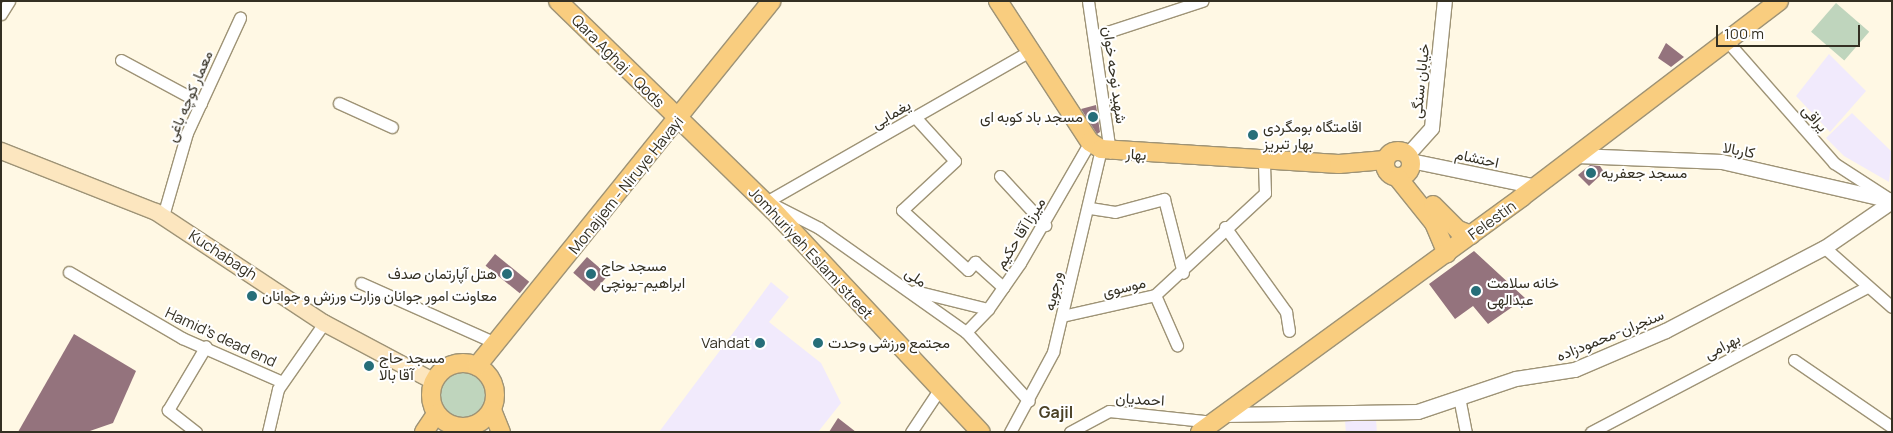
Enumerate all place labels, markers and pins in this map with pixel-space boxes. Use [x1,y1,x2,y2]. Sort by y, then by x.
place label: مسجد باد کوبه ای [980,108,1083,126]
marker: مسجد باد کوبه ای [1087,111,1099,123]
place label: اقامتگاه بومگردی بهار تبریز [1263,117,1362,152]
marker: اقامتگاه بومگردی بهار تبریز [1247,129,1259,141]
place label: مسجد جعفریه [1601,164,1687,182]
marker: مسجد جعفریه [1585,167,1597,179]
place label: مسجد حاج ابراهیم-یونچی [601,256,685,291]
place label: هتل آپارتمان صدف [388,265,497,283]
marker: هتل آپارتمان صدف [501,268,513,280]
marker: مسجد حاج ابراهیم-یونچی [585,268,597,280]
place label: خانه سلامت عبدالهی [1487,273,1559,308]
marker: خانه سلامت عبدالهی [1469,284,1483,298]
place label: معاونت امور جوانان وزارت ورزش و جوانان [262,287,497,305]
marker: معاونت امور جوانان وزارت ورزش و جوانان [246,290,258,302]
place label: Vahdat [701,334,750,352]
place label: مجتمع ورزشی وحدت [828,334,950,352]
marker: Vahdat [754,337,766,349]
marker: مجتمع ورزشی وحدت [812,337,824,349]
place label: مسجد حاج آقا بالا [379,348,445,383]
marker: مسجد حاج آقا بالا [363,360,375,372]

